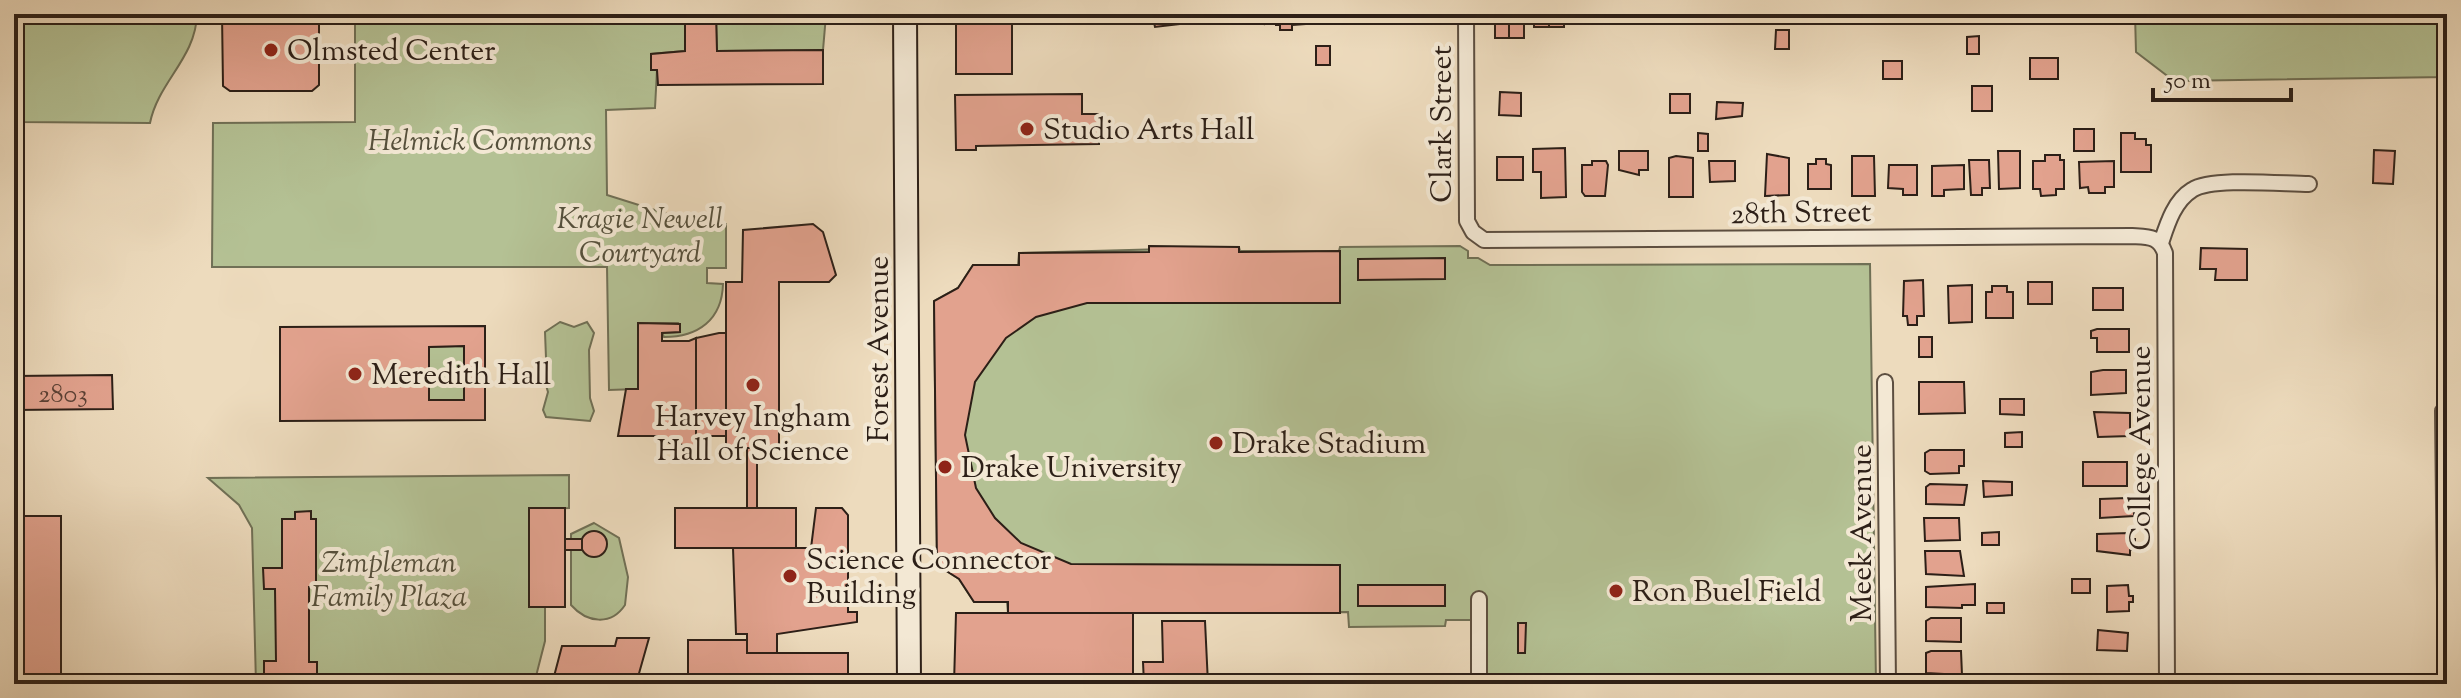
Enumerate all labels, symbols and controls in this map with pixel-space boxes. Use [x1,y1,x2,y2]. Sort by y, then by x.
place label: Olmsted Center [287,31,495,74]
marker: Olmsted Center [262,41,280,59]
street label: Clark Street [1422,45,1465,203]
scale bar [2153,52,2291,102]
text: 50 m [2163,65,2211,99]
place label: Studio Arts Hall [1043,110,1254,153]
marker: Studio Arts Hall [1018,120,1036,138]
park label: Helmick Commons [368,121,592,164]
street label: 28th Street [1730,192,1872,237]
park label: Kragie Newell Courtyard [557,199,723,276]
street label: Forest Avenue [859,256,902,442]
street label: College Avenue [2121,345,2164,551]
place label: Meredith Hall [371,355,551,398]
marker: Meredith Hall [346,365,364,383]
marker: Harvey Ingham Hall of Science [744,376,762,394]
house number: 2803 [38,377,88,414]
place label: Harvey Ingham Hall of Science [655,397,851,474]
place label: Drake Stadium [1232,424,1426,467]
marker: Drake Stadium [1207,434,1225,452]
street label: Meek Avenue [1842,444,1885,622]
place label: Drake University [961,448,1182,491]
marker: Drake University [936,458,954,476]
place label: Science Connector Building [806,540,1051,617]
park label: Zimpleman Family Plaza [311,543,467,620]
marker: Science Connector Building [781,567,799,585]
place label: Ron Buel Field [1632,572,1821,615]
marker: Ron Buel Field [1607,582,1625,600]

